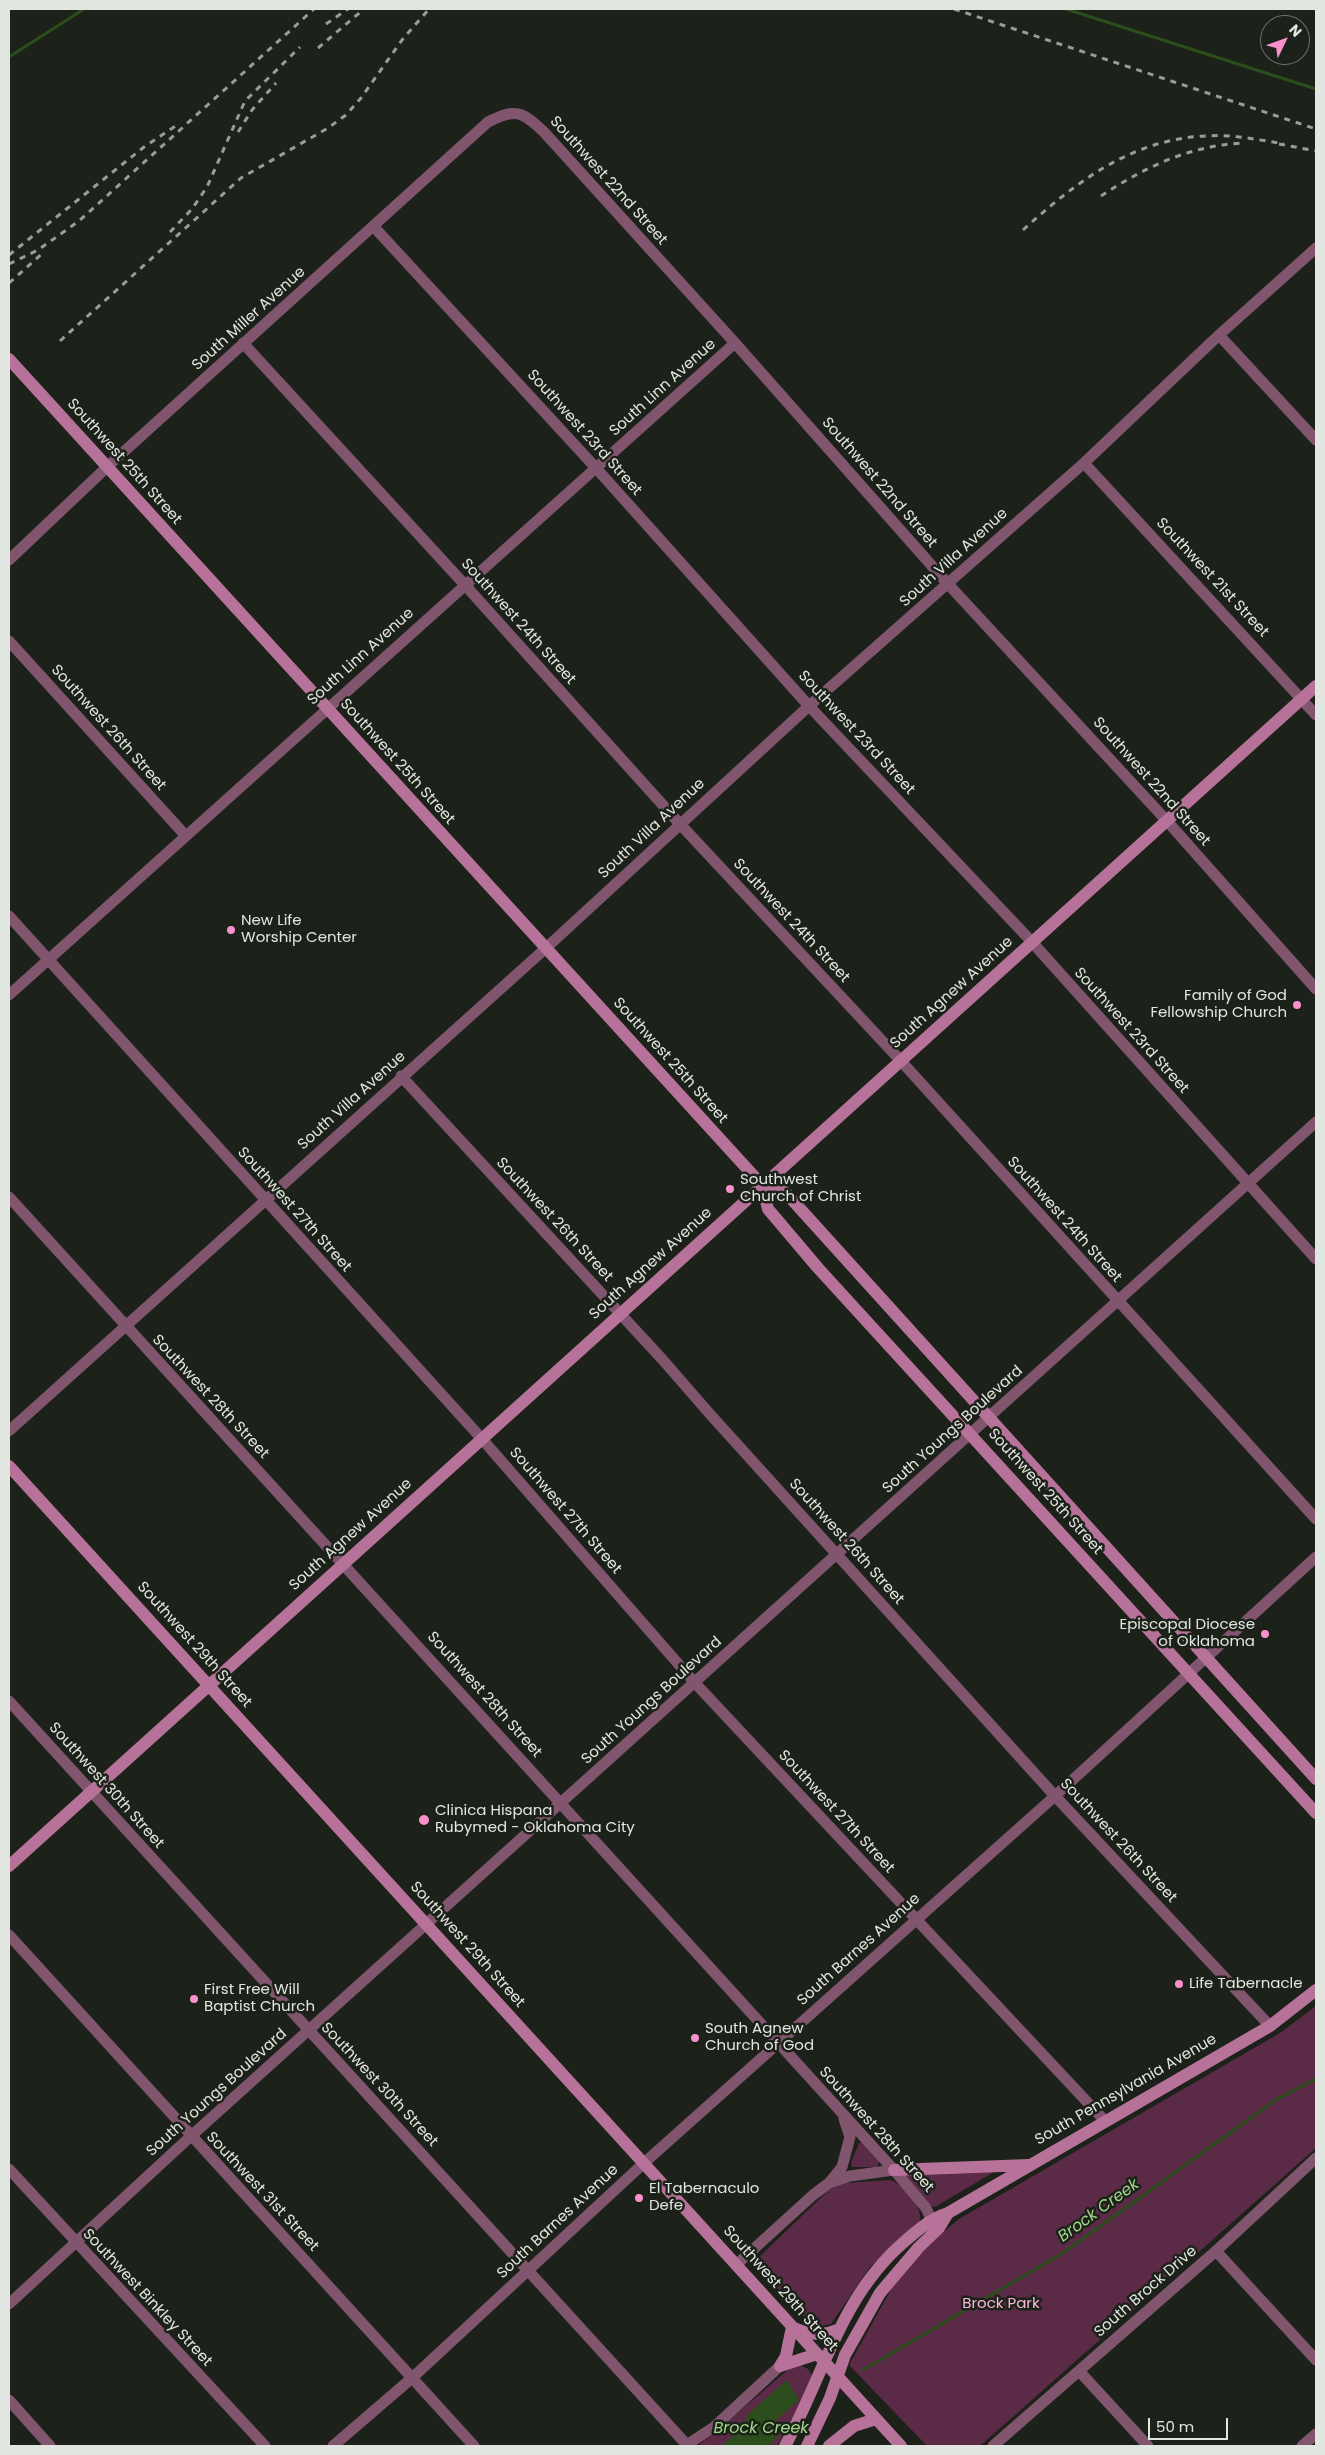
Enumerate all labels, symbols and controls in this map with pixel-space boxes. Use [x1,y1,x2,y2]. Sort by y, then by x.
north arrow [1260,15,1310,65]
text: N [1284,20,1306,41]
street label: Southwest 22nd Street [545,113,671,249]
street label: South Miller Avenue [189,263,309,375]
street label: South Linn Avenue [606,336,720,440]
street label: Southwest 23rd Street [523,366,645,500]
street label: Southwest 25th Street [63,395,185,529]
street label: Southwest 22nd Street [817,414,941,552]
street label: South Villa Avenue [896,505,1012,611]
street label: Southwest 21st Street [1152,515,1272,641]
street label: Southwest 24th Street [457,555,579,689]
street label: South Linn Avenue [304,605,418,709]
street label: Southwest 26th Street [47,661,169,795]
street label: Southwest 23rd Street [794,667,918,799]
street label: Southwest 25th Street [336,695,458,829]
street label: Southwest 22nd Street [1088,714,1214,850]
street label: South Villa Avenue [595,775,709,883]
street label: Southwest 24th Street [729,855,853,987]
place label: New Life Worship Center [241,912,357,947]
marker: New Life Worship Center [225,924,237,936]
street label: South Agnew Avenue [887,933,1017,1053]
street label: Southwest 23rd Street [1070,964,1192,1098]
place label: Family of God Fellowship Church [1151,987,1287,1022]
street label: Southwest 25th Street [609,994,731,1128]
marker: Family of God Fellowship Church [1291,999,1303,1011]
street label: South Villa Avenue [294,1048,410,1154]
street label: Southwest 27th Street [233,1144,355,1276]
street label: Southwest 24th Street [1003,1153,1125,1287]
street label: Southwest 26th Street [492,1154,616,1286]
place label: Southwest Church of Christ [740,1171,861,1206]
marker: Southwest Church of Christ [724,1183,736,1195]
street label: South Agnew Avenue [586,1204,716,1324]
street label: Southwest 28th Street [148,1331,272,1463]
street label: South Youngs Boulevard [879,1362,1027,1498]
street label: Southwest 25th Street [984,1425,1106,1559]
street label: Southwest 27th Street [505,1444,625,1578]
street label: South Agnew Avenue [286,1475,416,1595]
street label: Southwest 26th Street [785,1475,907,1609]
street label: Southwest 29th Street [133,1578,255,1712]
place label: Episcopal Diocese of Oklahoma [1120,1616,1255,1651]
street label: Southwest 28th Street [423,1628,545,1762]
marker: Episcopal Diocese of Oklahoma [1259,1628,1271,1640]
street label: South Youngs Boulevard [578,1633,726,1769]
street label: Southwest 30th Street [45,1719,167,1853]
street label: Southwest 27th Street [774,1747,898,1877]
street label: Southwest 26th Street [1056,1775,1180,1907]
place label: Clinica Hispana Rubymed - Oklahoma City [435,1802,635,1837]
marker: Clinica Hispana Rubymed - Oklahoma City [417,1813,431,1827]
street label: Southwest 29th Street [406,1878,528,2012]
street label: South Barnes Avenue [794,1890,924,2010]
place label: Life Tabernacle [1189,1975,1303,1993]
marker: Life Tabernacle [1173,1978,1185,1990]
place label: First Free Will Baptist Church [204,1981,315,2016]
marker: First Free Will Baptist Church [188,1993,200,2005]
street label: Southwest 30th Street [317,2019,441,2151]
place label: South Agnew Church of God [705,2020,814,2055]
street label: South Youngs Boulevard [143,2025,291,2161]
street label: South Pennsylvania Avenue [1032,2031,1220,2149]
marker: South Agnew Church of God [689,2032,701,2044]
street label: Southwest 28th Street [815,2063,937,2197]
street label: Southwest 31st Street [202,2129,322,2255]
street label: South Barnes Avenue [494,2161,622,2283]
water label: Brock Creek [1055,2175,1143,2247]
place label: El Tabernaculo Defe [649,2180,759,2215]
marker: El Tabernaculo Defe [633,2192,645,2204]
street label: Southwest 29th Street [719,2222,841,2356]
street label: Southwest Binkley Street [79,2225,215,2371]
street label: South Brock Drive [1091,2243,1201,2341]
park label: Brock Park [962,2295,1040,2313]
scale bar [1150,2408,1230,2440]
text: 50 m [1156,2416,1194,2437]
water label: Brock Creek [713,2419,809,2439]

